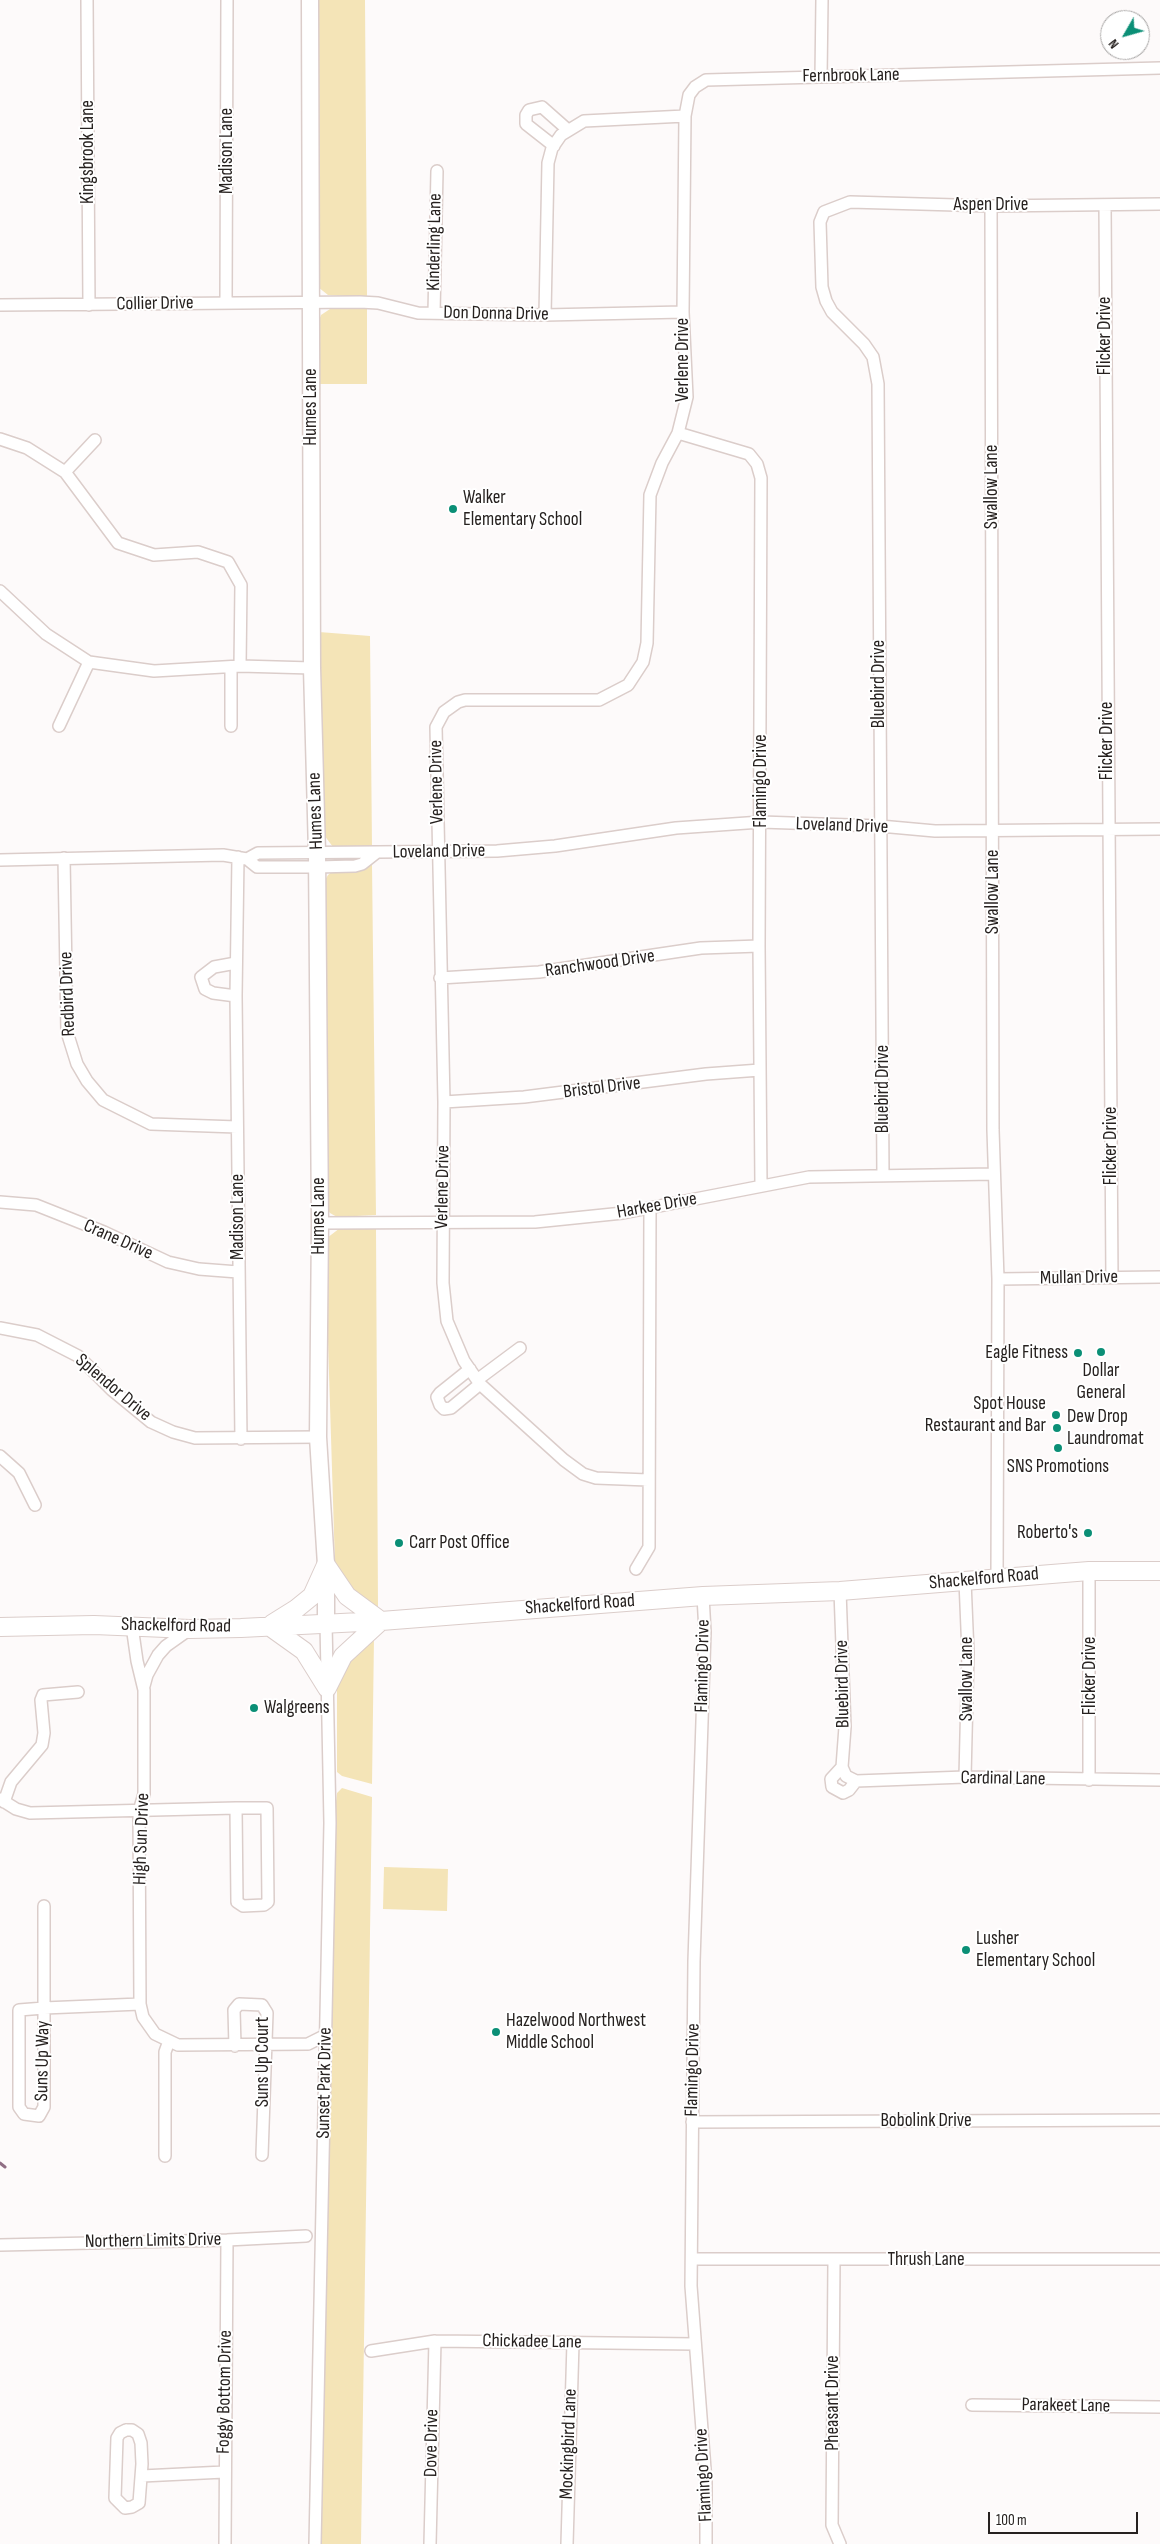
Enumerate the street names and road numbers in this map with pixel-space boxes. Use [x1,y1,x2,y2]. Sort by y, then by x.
street label: Fernbrook Lane [802,64,900,88]
street label: Kingsbrook Lane [77,100,99,204]
street label: Madison Lane [216,108,238,194]
street label: Kinderling Lane [423,193,447,291]
street label: Aspen Drive [954,194,1028,216]
street label: Collier Drive [116,292,194,316]
street label: Flicker Drive [1094,297,1116,375]
street label: Don Donna Drive [443,302,549,326]
street label: Verlene Drive [672,318,694,402]
street label: Humes Lane [300,368,322,446]
street label: Swallow Lane [981,445,1003,529]
street label: Bluebird Drive [868,640,890,728]
street label: Flicker Drive [1096,702,1118,780]
street label: Flamingo Drive [750,734,772,828]
street label: Verlene Drive [425,740,449,824]
street label: Humes Lane [303,772,329,850]
street label: Loveland Drive [795,813,889,839]
street label: Loveland Drive [393,840,485,864]
street label: Swallow Lane [982,850,1004,934]
street label: Ranchwood Drive [544,945,656,983]
street label: Redbird Drive [55,951,81,1037]
street label: Bluebird Drive [872,1045,894,1133]
street label: Bristol Drive [562,1072,642,1104]
street label: Flicker Drive [1100,1107,1122,1185]
street label: Verlene Drive [431,1145,455,1229]
street label: Madison Lane [227,1174,249,1260]
street label: Humes Lane [308,1177,330,1255]
street label: Harkee Drive [615,1188,699,1224]
street label: Crane Drive [80,1215,156,1265]
street label: Mullan Drive [1040,1266,1118,1290]
street label: Splendor Drive [70,1349,156,1427]
street label: Shackelford Road [928,1563,1040,1595]
street label: Shackelford Road [524,1590,636,1620]
street label: Shackelford Road [121,1614,231,1638]
street label: Flamingo Drive [691,1619,715,1713]
street label: Swallow Lane [956,1637,978,1721]
street label: Flicker Drive [1079,1637,1101,1715]
street label: Bluebird Drive [831,1640,855,1728]
street label: Cardinal Lane [960,1767,1046,1791]
street label: High Sun Drive [129,1792,155,1886]
street label: Suns Up Court [252,2017,274,2107]
street label: Suns Up Way [31,2020,55,2102]
street label: Flamingo Drive [681,2023,705,2117]
street label: Sunset Park Drive [313,2027,337,2139]
street label: Bobolink Drive [880,2110,972,2132]
street label: Northern Limits Drive [85,2228,221,2254]
street label: Thrush Lane [887,2249,965,2271]
street label: Foggy Bottom Drive [213,2330,237,2454]
street label: Chickadee Lane [482,2330,582,2354]
street label: Pheasant Drive [822,2355,844,2451]
street label: Mockingbird Lane [556,2388,582,2500]
street label: Parakeet Lane [1021,2394,1111,2418]
street label: Dove Drive [420,2409,444,2477]
street label: Flamingo Drive [690,2428,718,2522]

